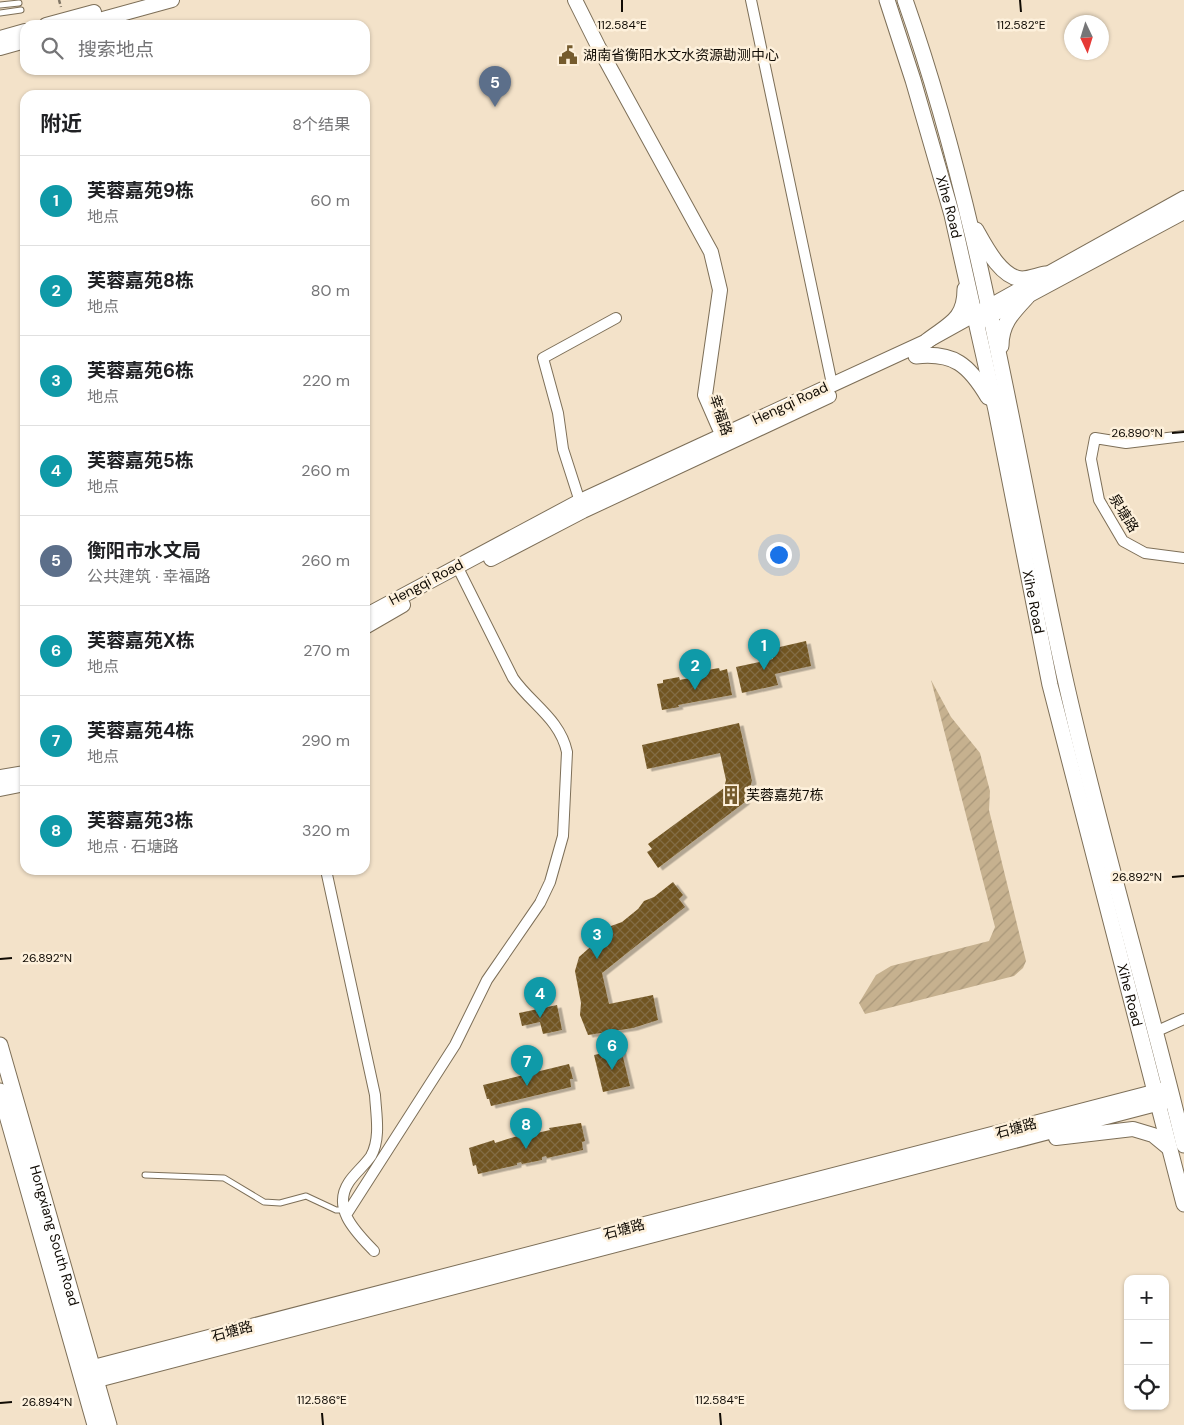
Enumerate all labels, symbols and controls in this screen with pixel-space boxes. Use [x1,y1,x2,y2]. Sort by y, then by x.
north arrow [1064,15,1109,60]
text: 112.584°E [597,17,647,33]
text: 112.582°E [997,17,1046,33]
search box [20,20,370,75]
icon: search [38,34,66,62]
text: 搜索地点 [78,37,154,62]
public building icon: 湖南省衡阳水文水资源勘测中心 [557,44,579,66]
place label: 湖南省衡阳水文水资源勘测中心 [583,46,779,64]
pin: 5 [479,66,511,107]
text: 附近 [40,110,82,138]
text: 8个结果 [292,114,350,135]
street label: Xihe Road [932,173,966,240]
text: 芙蓉嘉苑9栋 [87,178,194,203]
text: 1 [53,190,59,211]
text: 60 m [310,190,350,211]
text: 地点 [87,206,119,227]
text: 芙蓉嘉苑8栋 [87,268,194,293]
text: 2 [51,280,61,301]
text: 80 m [311,280,350,301]
text: 地点 [87,296,119,317]
text: 芙蓉嘉苑6栋 [87,358,194,383]
text: 3 [51,370,61,391]
text: 220 m [302,370,350,391]
street label: Hengqi Road [749,378,831,428]
text: 地点 [87,386,119,407]
street label: 幸福路 [706,392,736,438]
text: 26.890°N [1111,425,1163,441]
text: 芙蓉嘉苑5栋 [87,448,194,473]
text: 4 [51,460,61,481]
text: 260 m [301,460,350,481]
text: 地点 [87,476,119,497]
street label: 泉塘路 [1105,490,1143,536]
text: 衡阳市水文局 [87,538,201,563]
your location [766,542,792,568]
text: 5 [51,550,61,571]
text: 260 m [301,550,350,571]
street label: Hengqi Road [386,555,466,609]
text: 公共建筑 · 幸福路 [87,566,211,587]
street label: Xihe Road [1019,569,1049,635]
text: 芙蓉嘉苑X栋 [87,628,195,653]
pin: 1 [748,629,780,670]
text: 6 [51,640,61,661]
text: 270 m [303,640,350,661]
pin: 2 [679,649,711,690]
text: 地点 [87,656,119,677]
text: 芙蓉嘉苑4栋 [87,718,194,743]
text: 7 [52,730,60,751]
text: 290 m [301,730,350,751]
text: 地点 [87,746,119,767]
building icon: 芙蓉嘉苑7栋 [720,784,742,806]
place label: 芙蓉嘉苑7栋 [746,786,823,804]
text: 芙蓉嘉苑3栋 [87,808,193,833]
text: 8 [51,820,61,841]
text: 320 m [302,820,350,841]
text: 地点 · 石塘路 [87,836,179,857]
text: 26.892°N [1112,869,1162,885]
pin: 3 [581,918,613,959]
text: 26.892°N [22,950,72,966]
street label: Xihe Road [1113,962,1147,1028]
pin: 4 [524,977,556,1018]
pin: 6 [596,1029,628,1070]
pin: 7 [511,1045,543,1086]
pin: 8 [510,1108,542,1149]
street label: 石塘路 [993,1114,1039,1142]
street label: Hongxiang South Road [26,1163,83,1308]
street label: 石塘路 [601,1215,647,1243]
map controls [1124,1275,1169,1410]
button: + [1124,1275,1169,1320]
street label: 石塘路 [209,1317,255,1345]
button: − [1124,1320,1169,1365]
button: locate [1124,1365,1169,1410]
text: 112.586°E [297,1392,347,1408]
text: 112.584°E [695,1392,745,1408]
text: 26.894°N [22,1394,72,1410]

